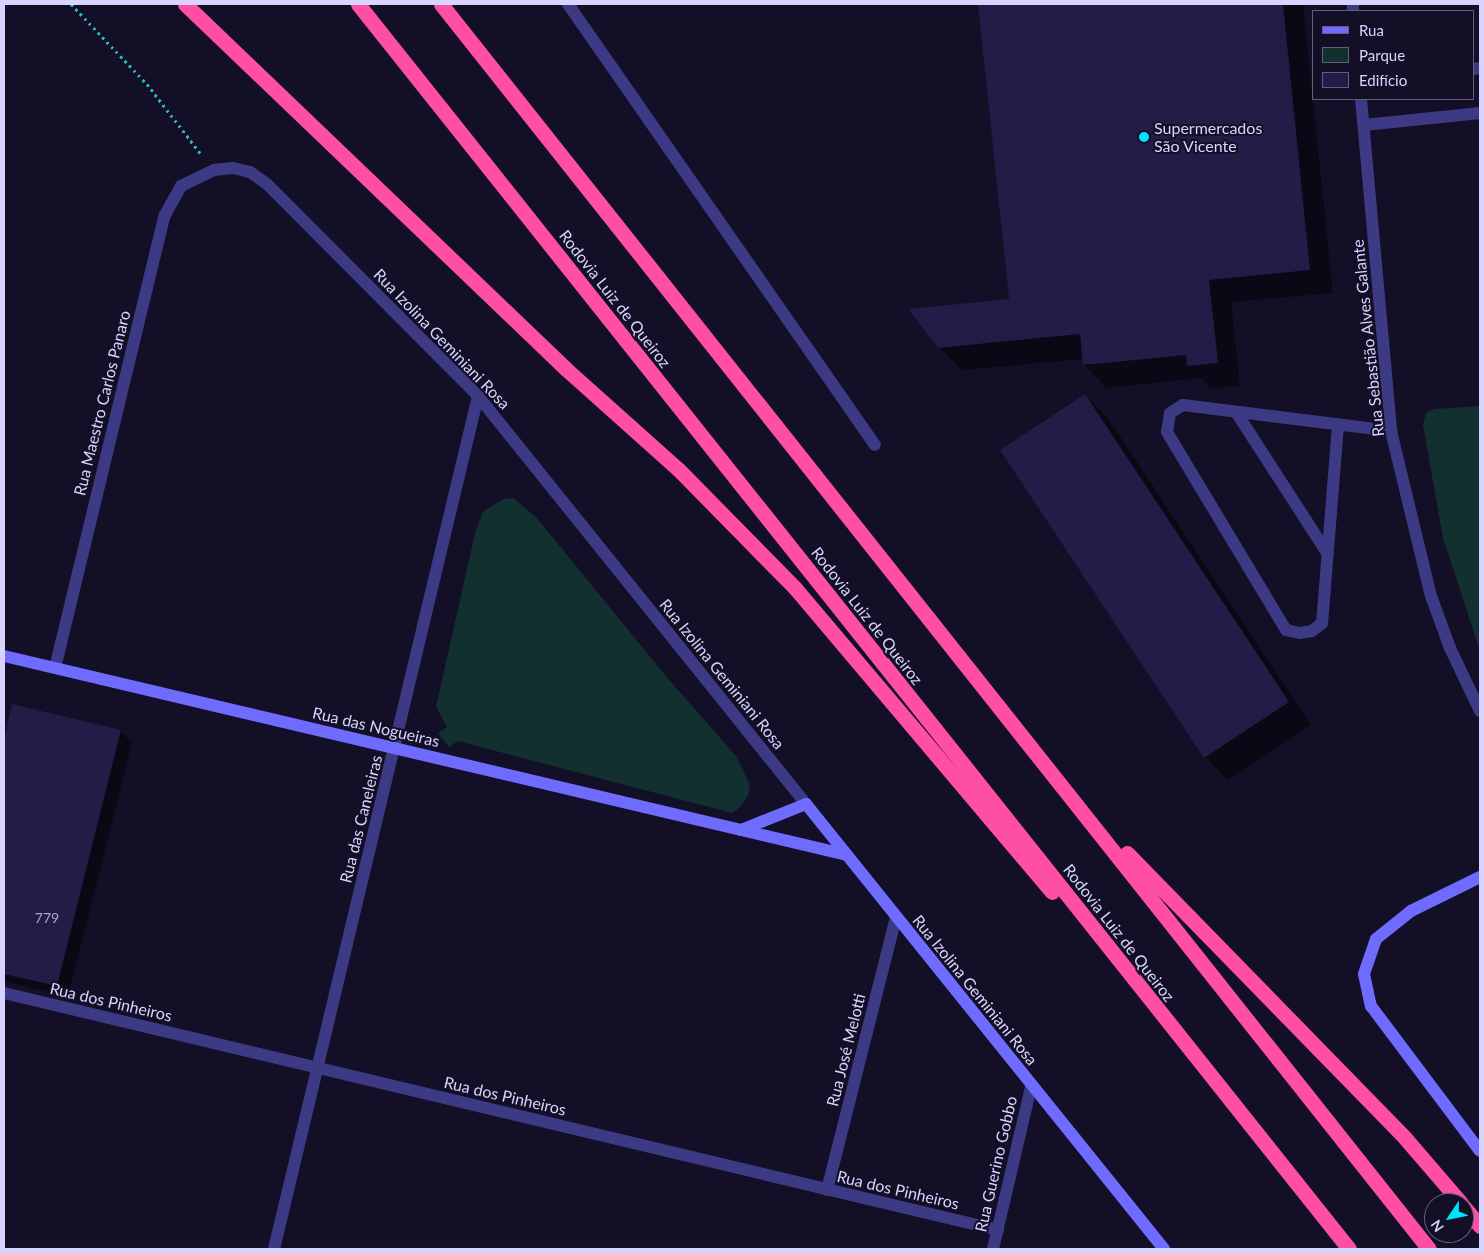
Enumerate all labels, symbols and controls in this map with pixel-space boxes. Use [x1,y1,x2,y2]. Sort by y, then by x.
legend [1312,10,1474,100]
text: Rua [1359,21,1384,39]
text: Parque [1359,46,1405,64]
text: Edifício [1359,71,1407,89]
place label: Supermercados São Vicente [1154,118,1262,156]
marker: Supermercados São Vicente [1138,131,1150,143]
street label: Rodovia Luiz de Queiroz [555,226,675,372]
street label: Rua Sebastião Alves Galante [1348,238,1388,438]
street label: Rua Izolina Geminiani Rosa [370,265,514,413]
street label: Rua Maestro Carlos Panaro [70,308,134,498]
street label: Rodovia Luiz de Queiroz [807,543,927,689]
street label: Rua Izolina Geminiani Rosa [655,595,789,753]
street label: Rua das Nogueiras [311,703,441,751]
street label: Rua das Caneleiras [336,753,386,885]
street label: Rodovia Luiz de Queiroz [1059,860,1179,1006]
house number: 779 [35,910,59,926]
street label: Rua Izolina Geminiani Rosa [908,911,1042,1069]
street label: Rua dos Pinheiros [48,979,174,1025]
street label: Rua José Melotti [823,991,869,1109]
street label: Rua dos Pinheiros [442,1073,568,1119]
street label: Rua Guerino Gobbo [971,1094,1021,1234]
street label: Rua dos Pinheiros [835,1167,961,1213]
north arrow [1424,1193,1474,1243]
text: N [1427,1217,1447,1235]

